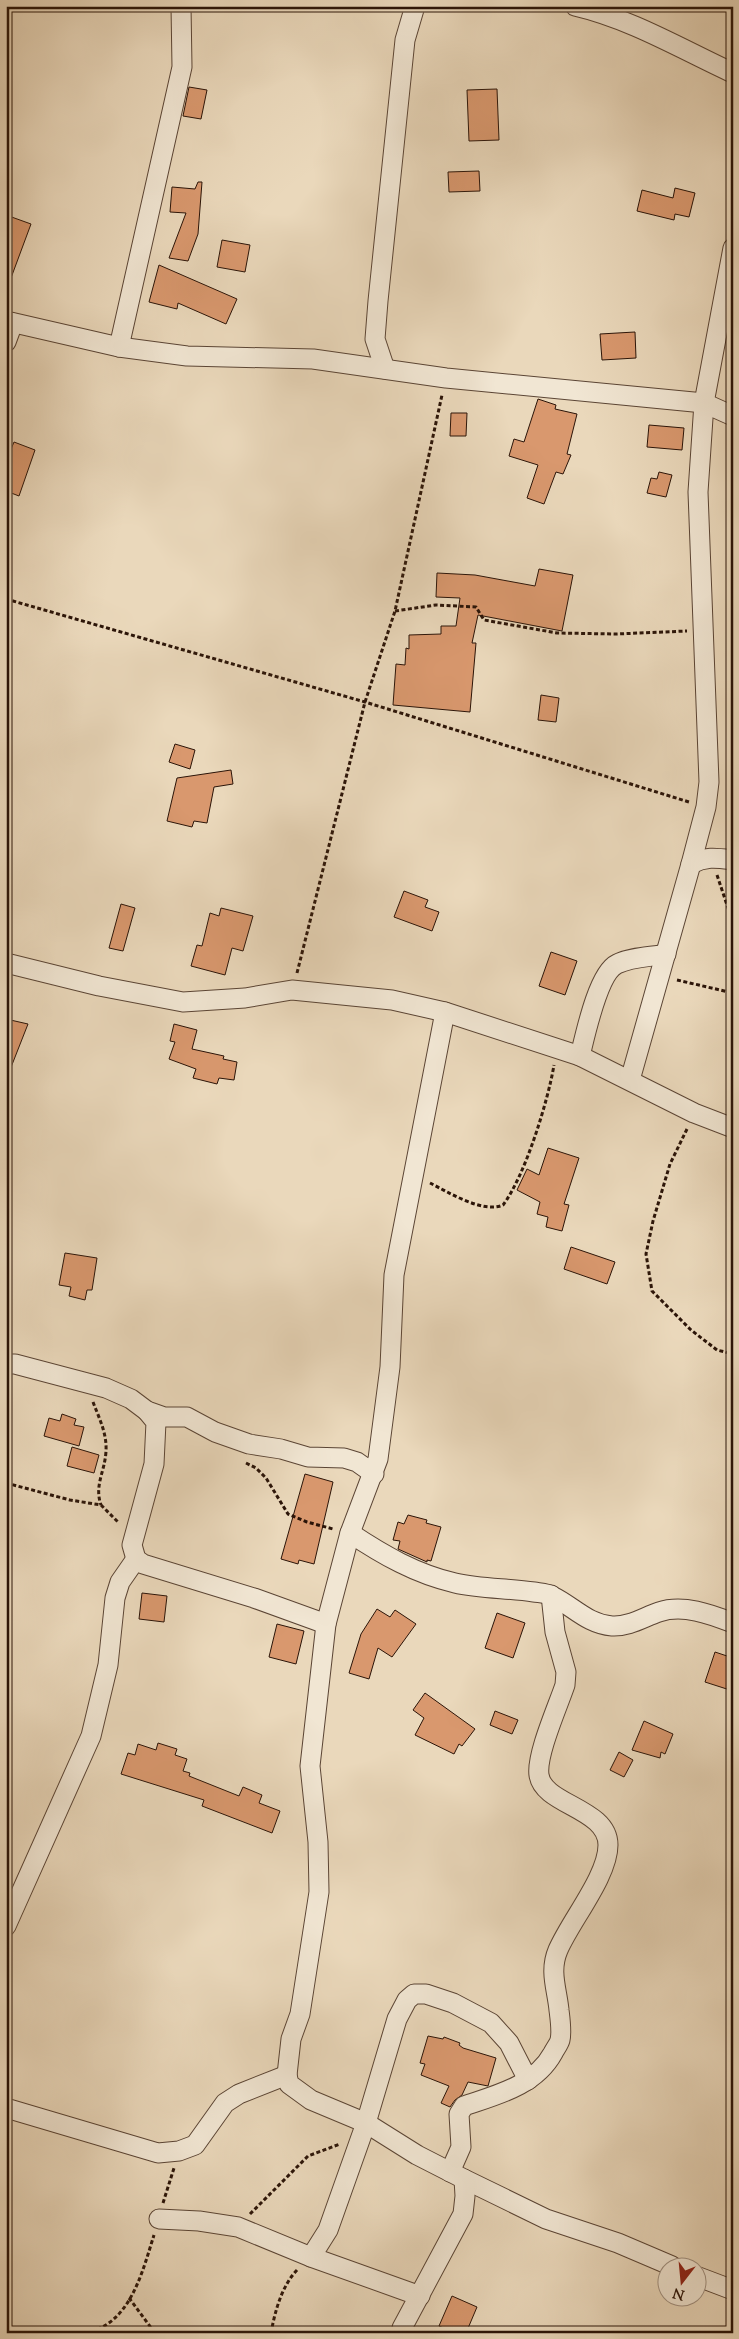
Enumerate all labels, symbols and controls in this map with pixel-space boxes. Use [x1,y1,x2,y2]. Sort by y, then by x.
north arrow [656,2256,706,2306]
text: N [671,2281,687,2304]

